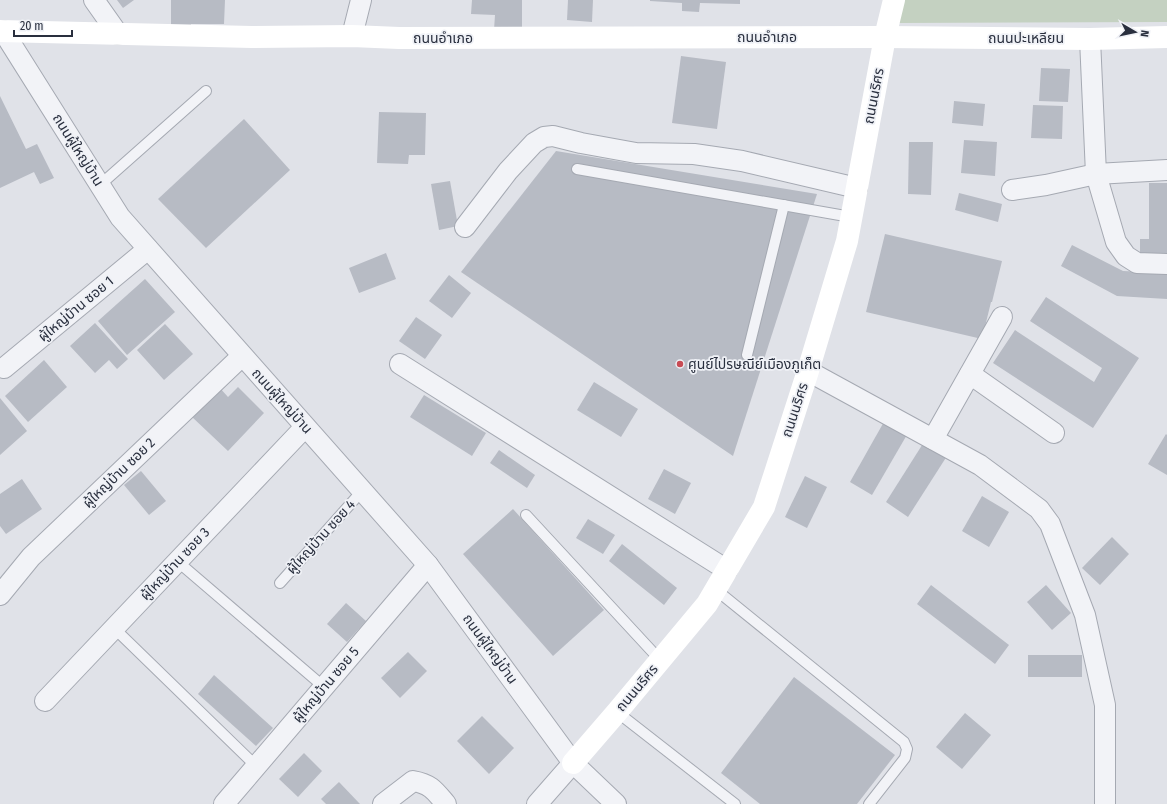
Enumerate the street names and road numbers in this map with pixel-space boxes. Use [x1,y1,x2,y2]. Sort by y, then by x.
street label: ถนนอำเภอ [737,29,797,46]
street label: ถนนอำเภอ [413,30,473,47]
street label: ถนนปะเหลียน [988,30,1064,47]
street label: ถนนนริศร [860,66,888,125]
street label: ถนนผู้ใหญ่บ้าน [49,111,107,189]
street label: ผู้ใหญ่บ้าน ซอย 1 [35,273,117,345]
street label: ถนนผู้ใหญ่บ้าน [248,365,316,437]
street label: ถนนนริศร [778,380,812,440]
street label: ผู้ใหญ่บ้าน ซอย 2 [79,434,159,512]
street label: ผู้ใหญ่บ้าน ซอย 4 [283,496,359,578]
street label: ผู้ใหญ่บ้าน ซอย 3 [137,524,213,604]
street label: ถนนผู้ใหญ่บ้าน [459,611,521,687]
street label: ผู้ใหญ่บ้าน ซอย 5 [289,644,363,726]
street label: ถนนนริศร [612,661,662,715]

